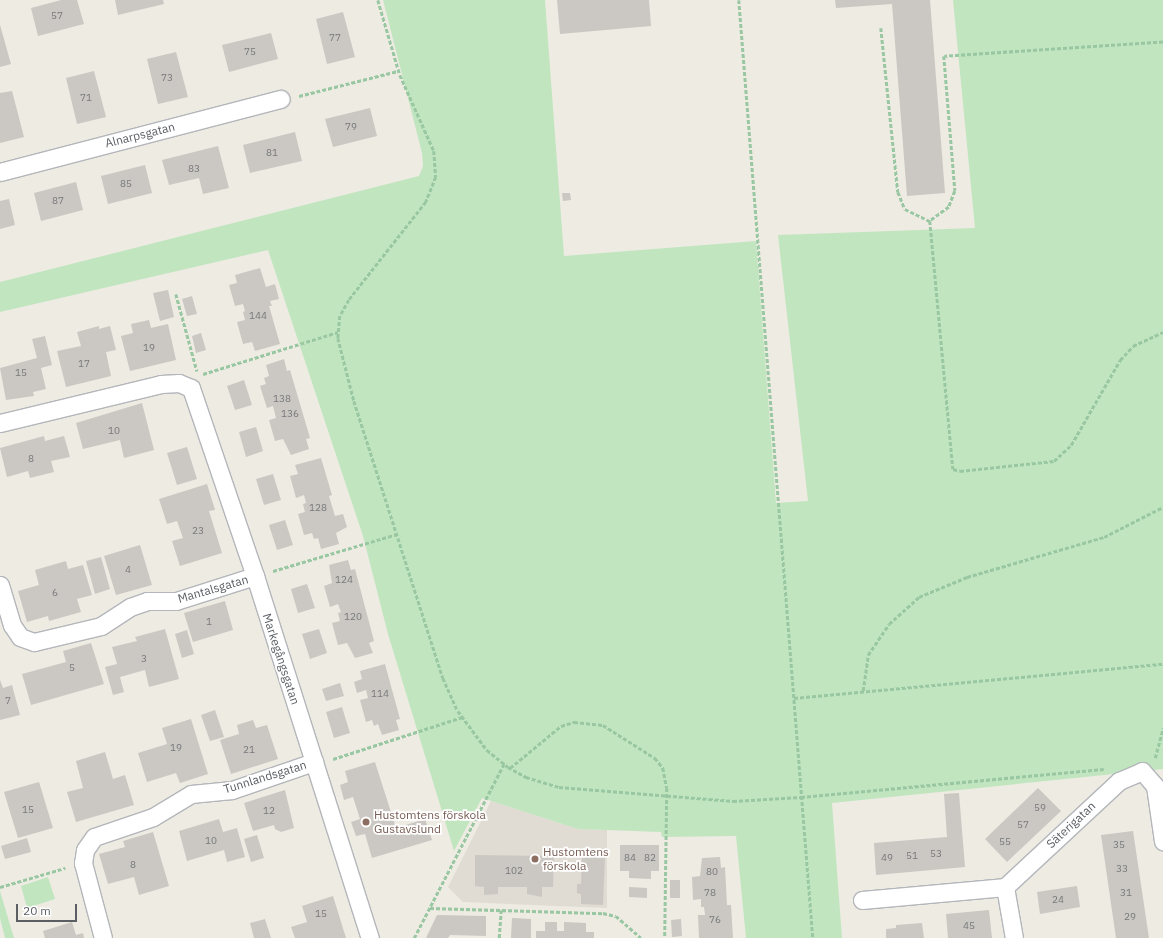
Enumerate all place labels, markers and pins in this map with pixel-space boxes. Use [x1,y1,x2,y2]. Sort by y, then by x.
place label: Hustomtens förskola Gustavslund [374,808,486,836]
marker: Hustomtens förskola Gustavslund [361,817,371,827]
place label: Hustomtens förskola [543,845,609,873]
marker: Hustomtens förskola [530,854,540,864]

